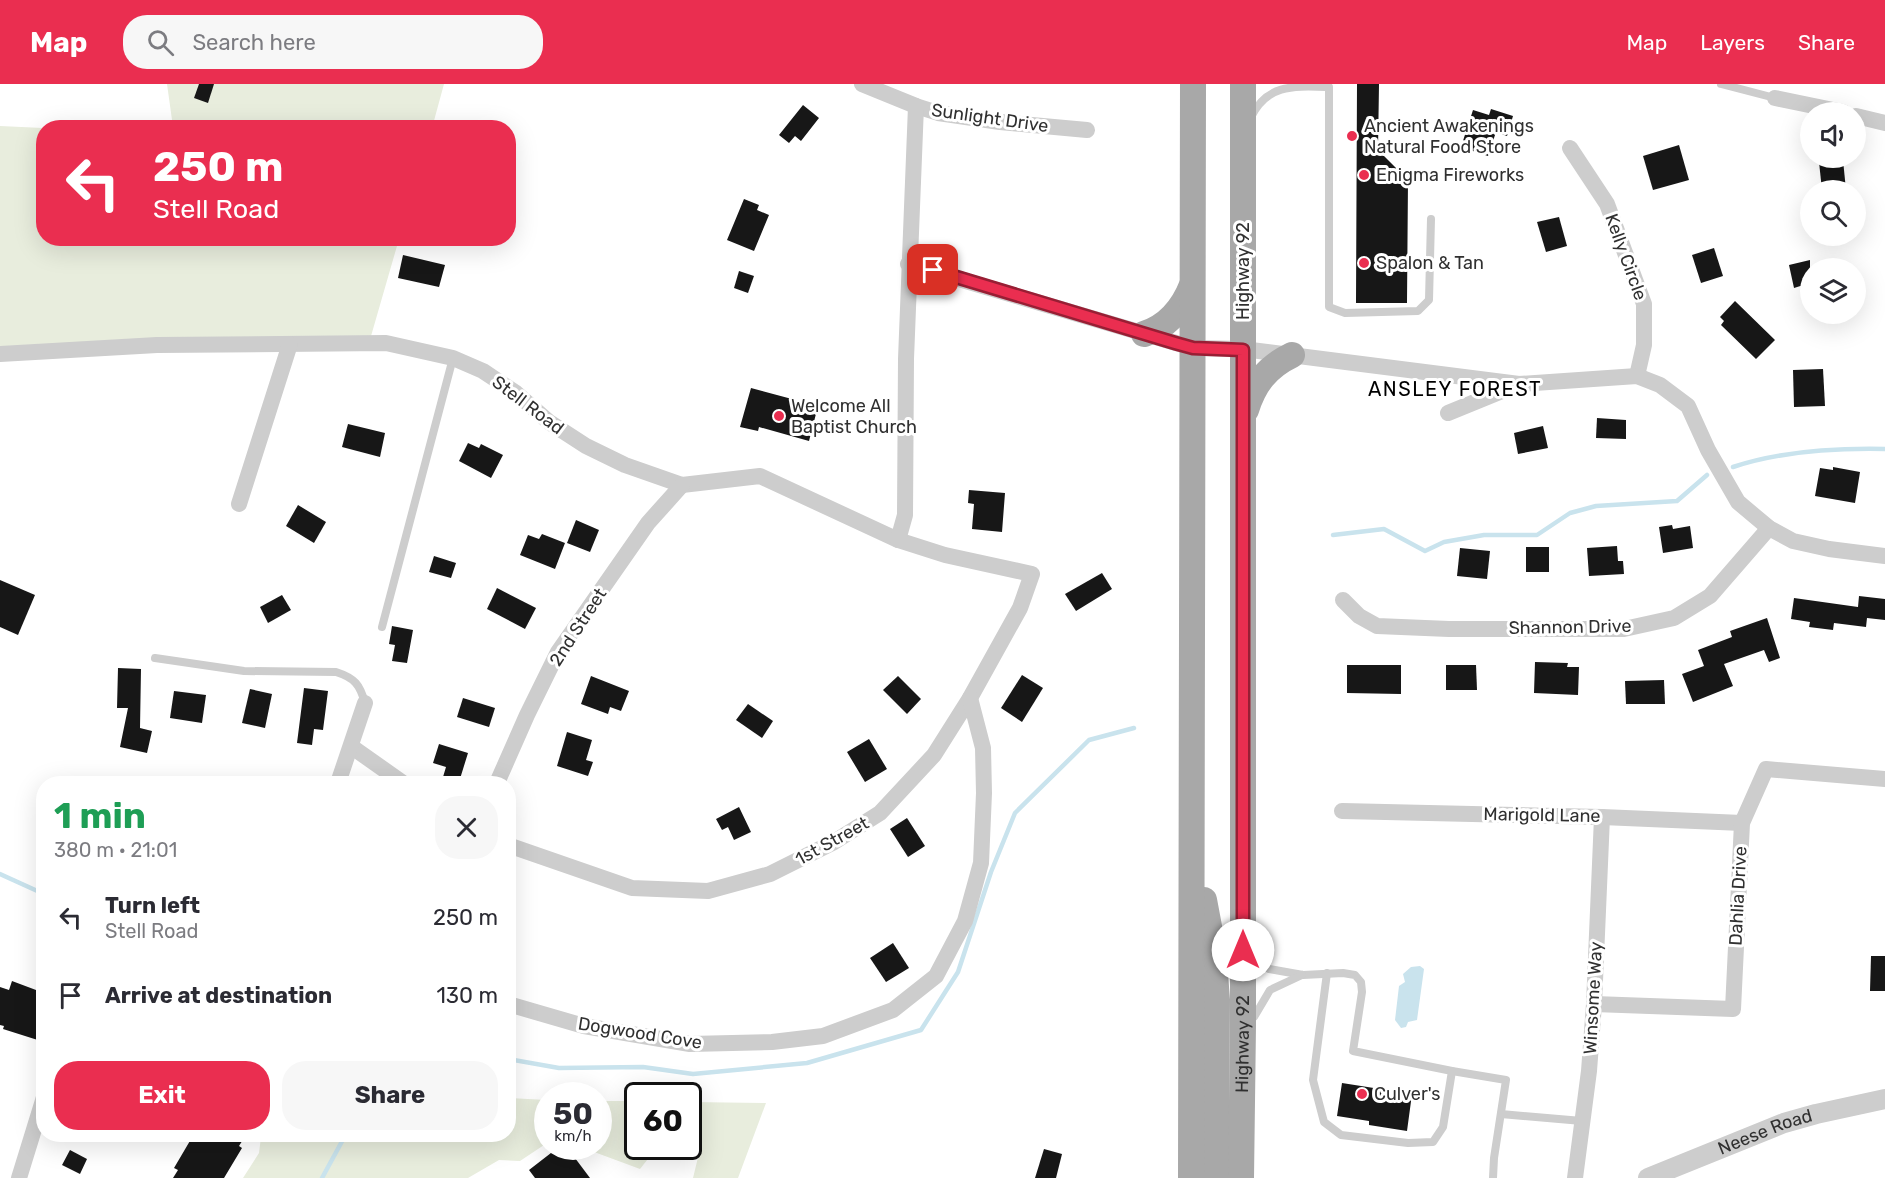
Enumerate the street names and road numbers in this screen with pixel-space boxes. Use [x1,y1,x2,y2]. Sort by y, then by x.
street label: Sunlight Drive [930,99,1050,137]
street label: Kelly Circle [1600,211,1652,303]
street label: Highway 92 [1232,222,1254,320]
street label: Stell Road [488,371,568,439]
street label: 2nd Street [545,584,611,670]
street label: Shannon Drive [1508,615,1632,639]
street label: Marigold Lane [1483,803,1601,827]
street label: 1st Street [792,812,872,870]
street label: Dahlia Drive [1724,846,1752,946]
street label: Winsome Way [1579,941,1607,1055]
street label: Highway 92 [1231,995,1254,1093]
street label: Dogwood Cove [576,1012,704,1054]
street label: Neese Road [1715,1105,1815,1160]

